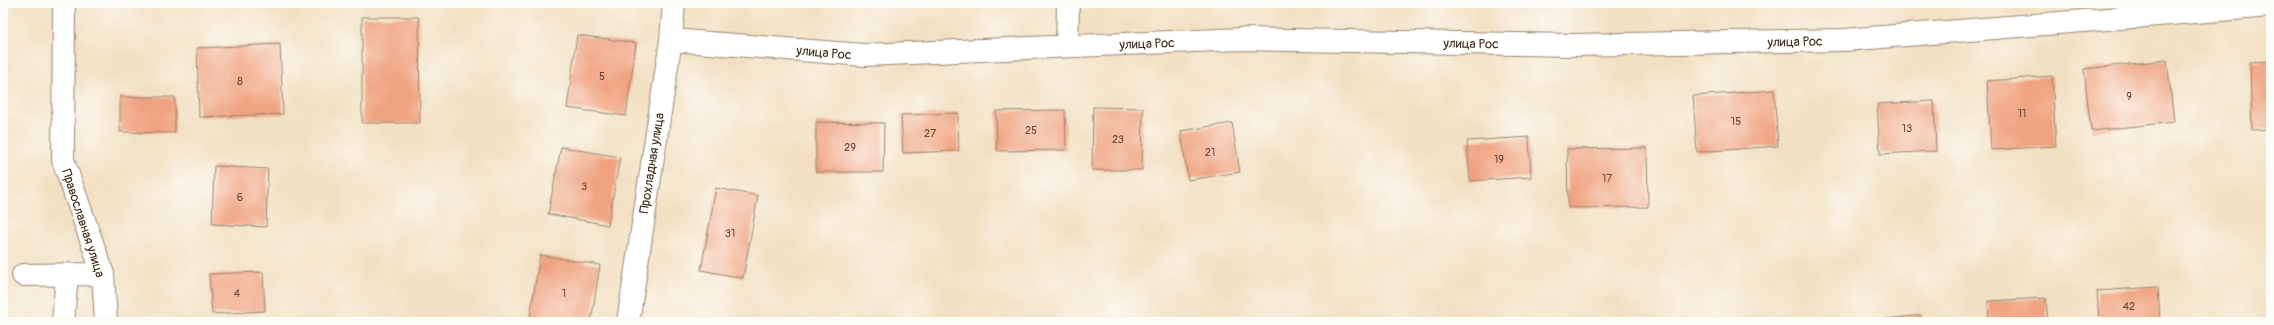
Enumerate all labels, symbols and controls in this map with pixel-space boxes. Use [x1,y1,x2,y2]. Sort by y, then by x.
street label: улица Рос [1766,34,1823,50]
street label: улица Рос [1118,35,1175,53]
street label: улица Рос [1442,36,1499,52]
street label: улица Рос [795,43,853,63]
house number: 5 [599,70,605,83]
house number: 8 [237,75,243,88]
house number: 9 [2126,90,2132,103]
house number: 11 [2018,107,2026,120]
street label: Прохладная улица [636,112,668,215]
house number: 15 [1731,115,1741,128]
house number: 13 [1902,122,1912,135]
house number: 25 [1025,124,1037,137]
house number: 27 [924,127,936,140]
house number: 23 [1112,133,1124,146]
house number: 29 [844,141,856,154]
house number: 21 [1205,146,1215,159]
house number: 19 [1494,153,1504,166]
street label: Православная улица [58,167,108,280]
house number: 17 [1602,172,1612,185]
house number: 3 [581,180,587,193]
house number: 6 [237,191,243,204]
house number: 31 [725,227,735,240]
house number: 4 [234,287,241,300]
house number: 1 [562,287,566,300]
house number: 42 [2123,300,2135,313]

